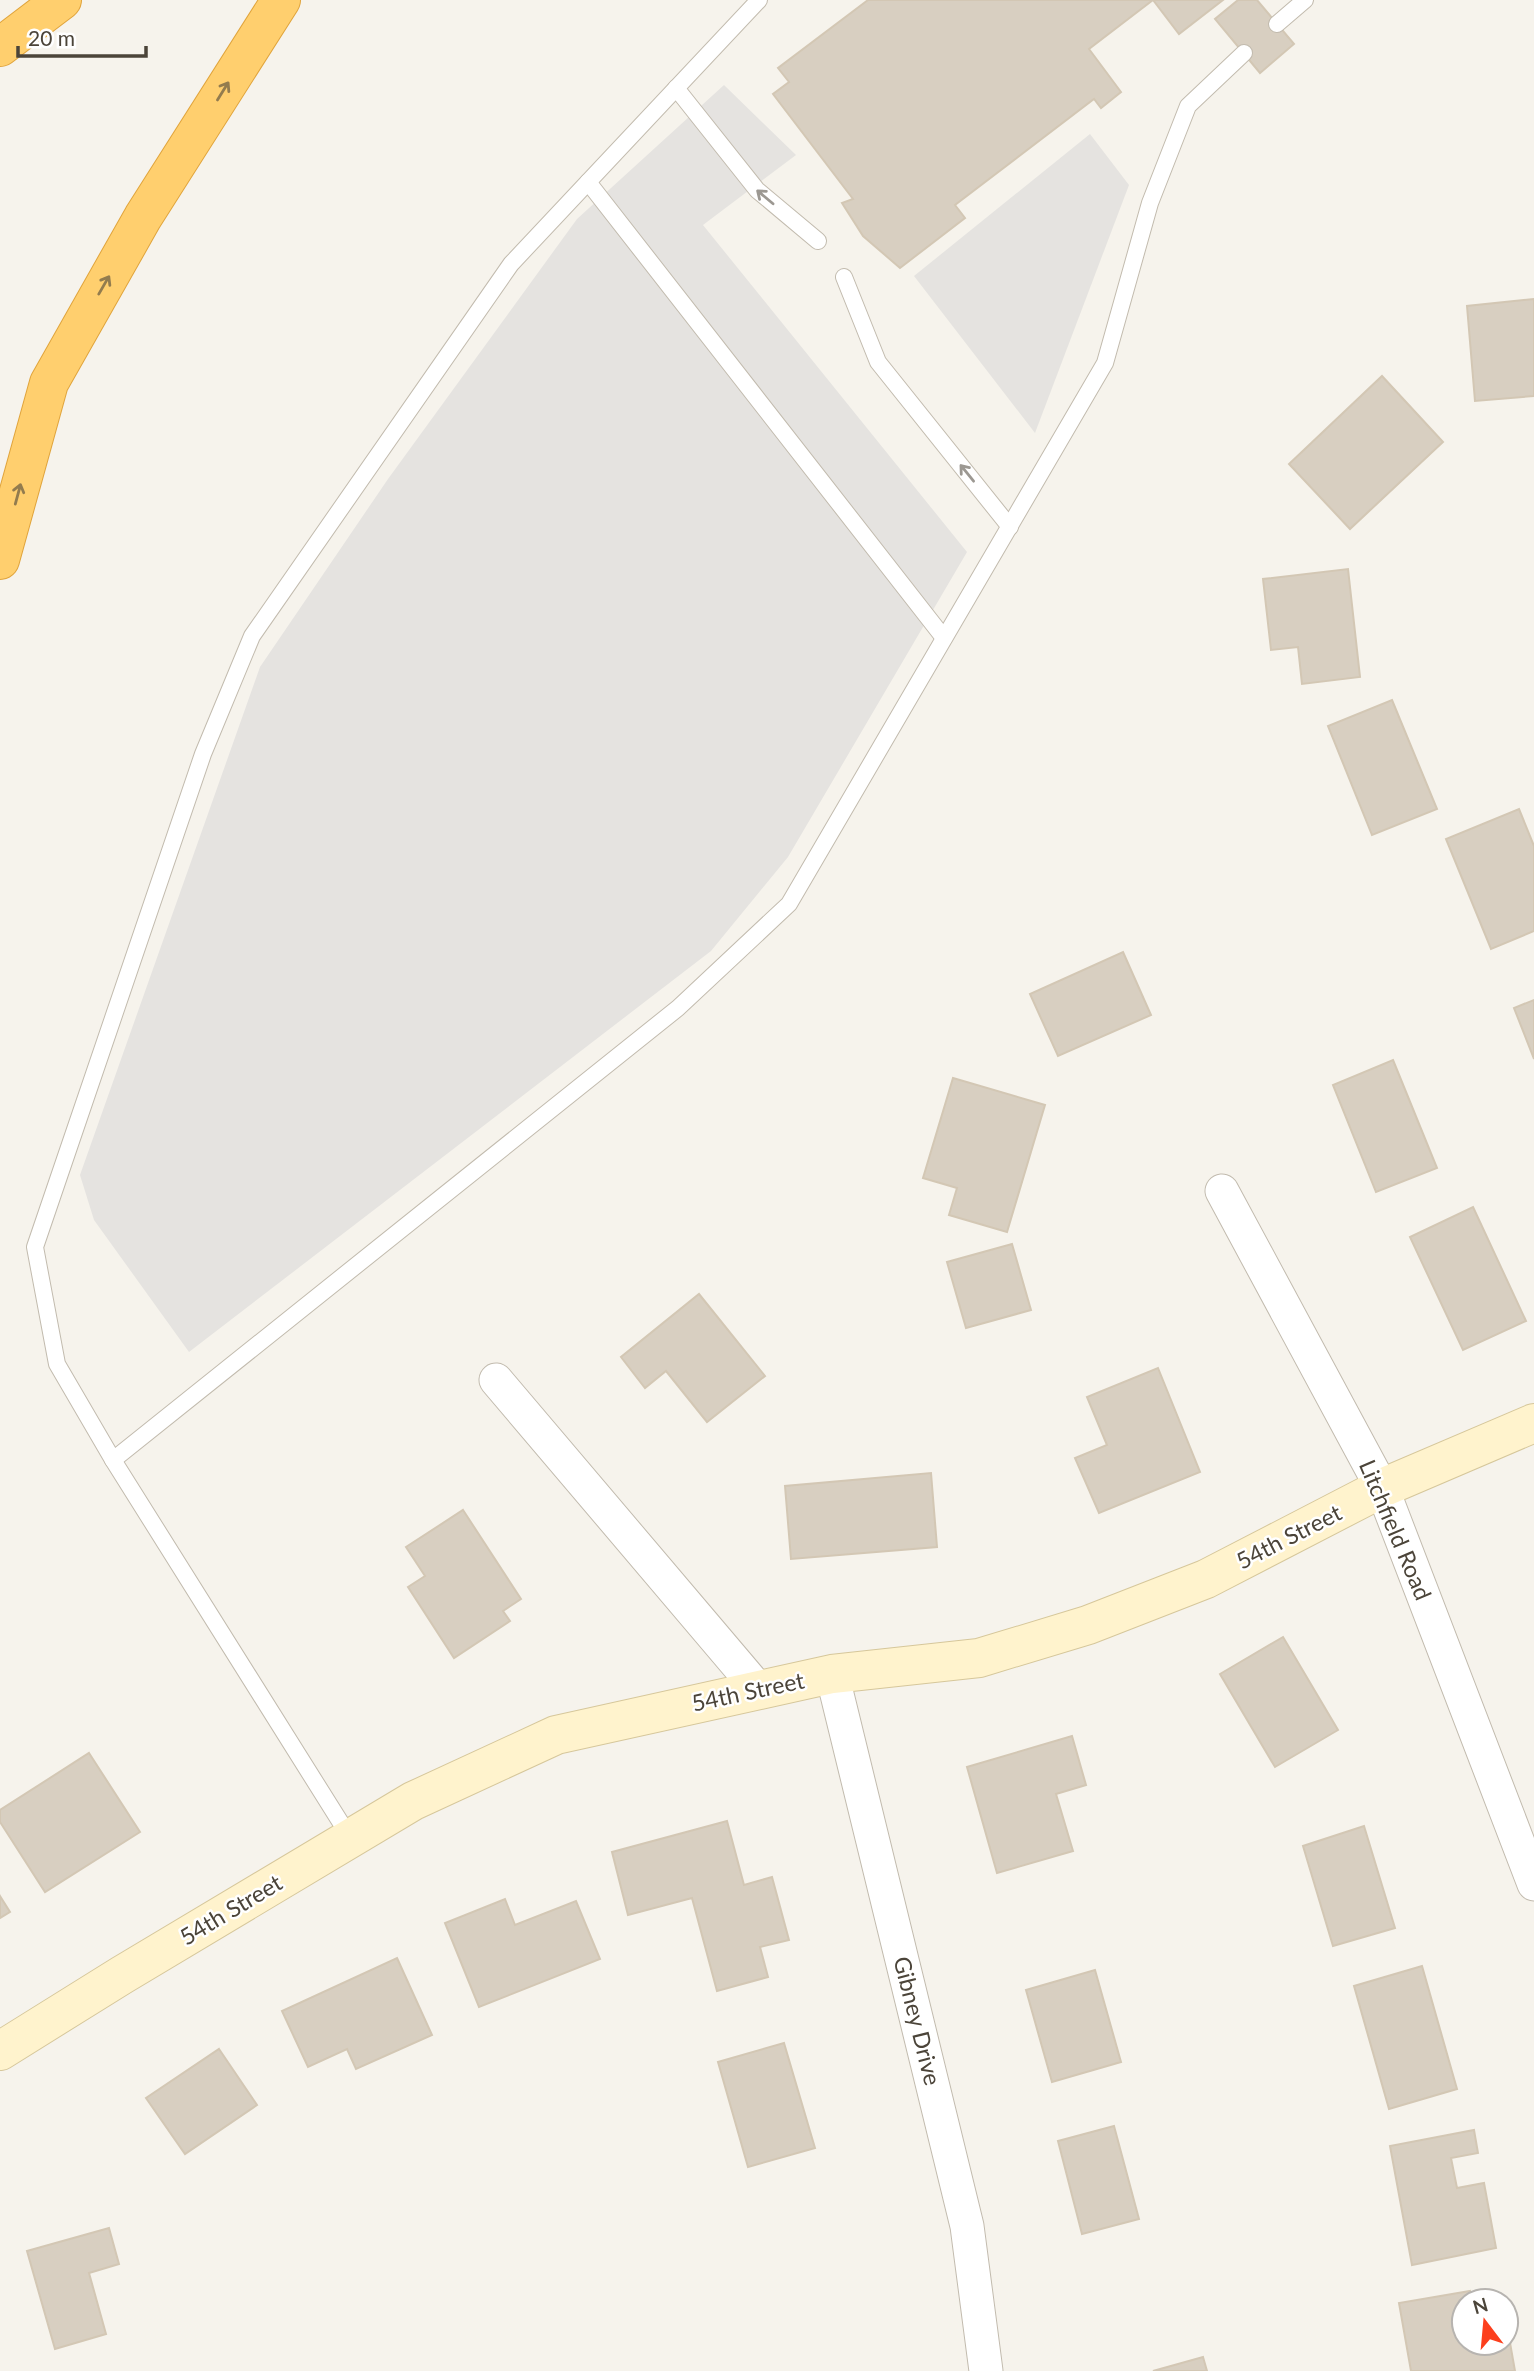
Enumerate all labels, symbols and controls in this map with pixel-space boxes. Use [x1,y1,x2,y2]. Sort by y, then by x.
scale bar [18,14,145,58]
text: 20 m [28,25,75,50]
one-way arrow [216,82,230,101]
one-way arrow [757,189,775,205]
one-way arrow [97,276,111,296]
one-way arrow [960,465,975,483]
one-way arrow [12,483,25,506]
street label: Litchfield Road [1354,1455,1438,1604]
street label: 54th Street [1231,1497,1346,1575]
street label: 54th Street [689,1665,807,1717]
street label: 54th Street [174,1867,287,1951]
street label: Gibney Drive [888,1953,947,2088]
north arrow [1450,2287,1520,2357]
text: N [1470,2292,1490,2318]

